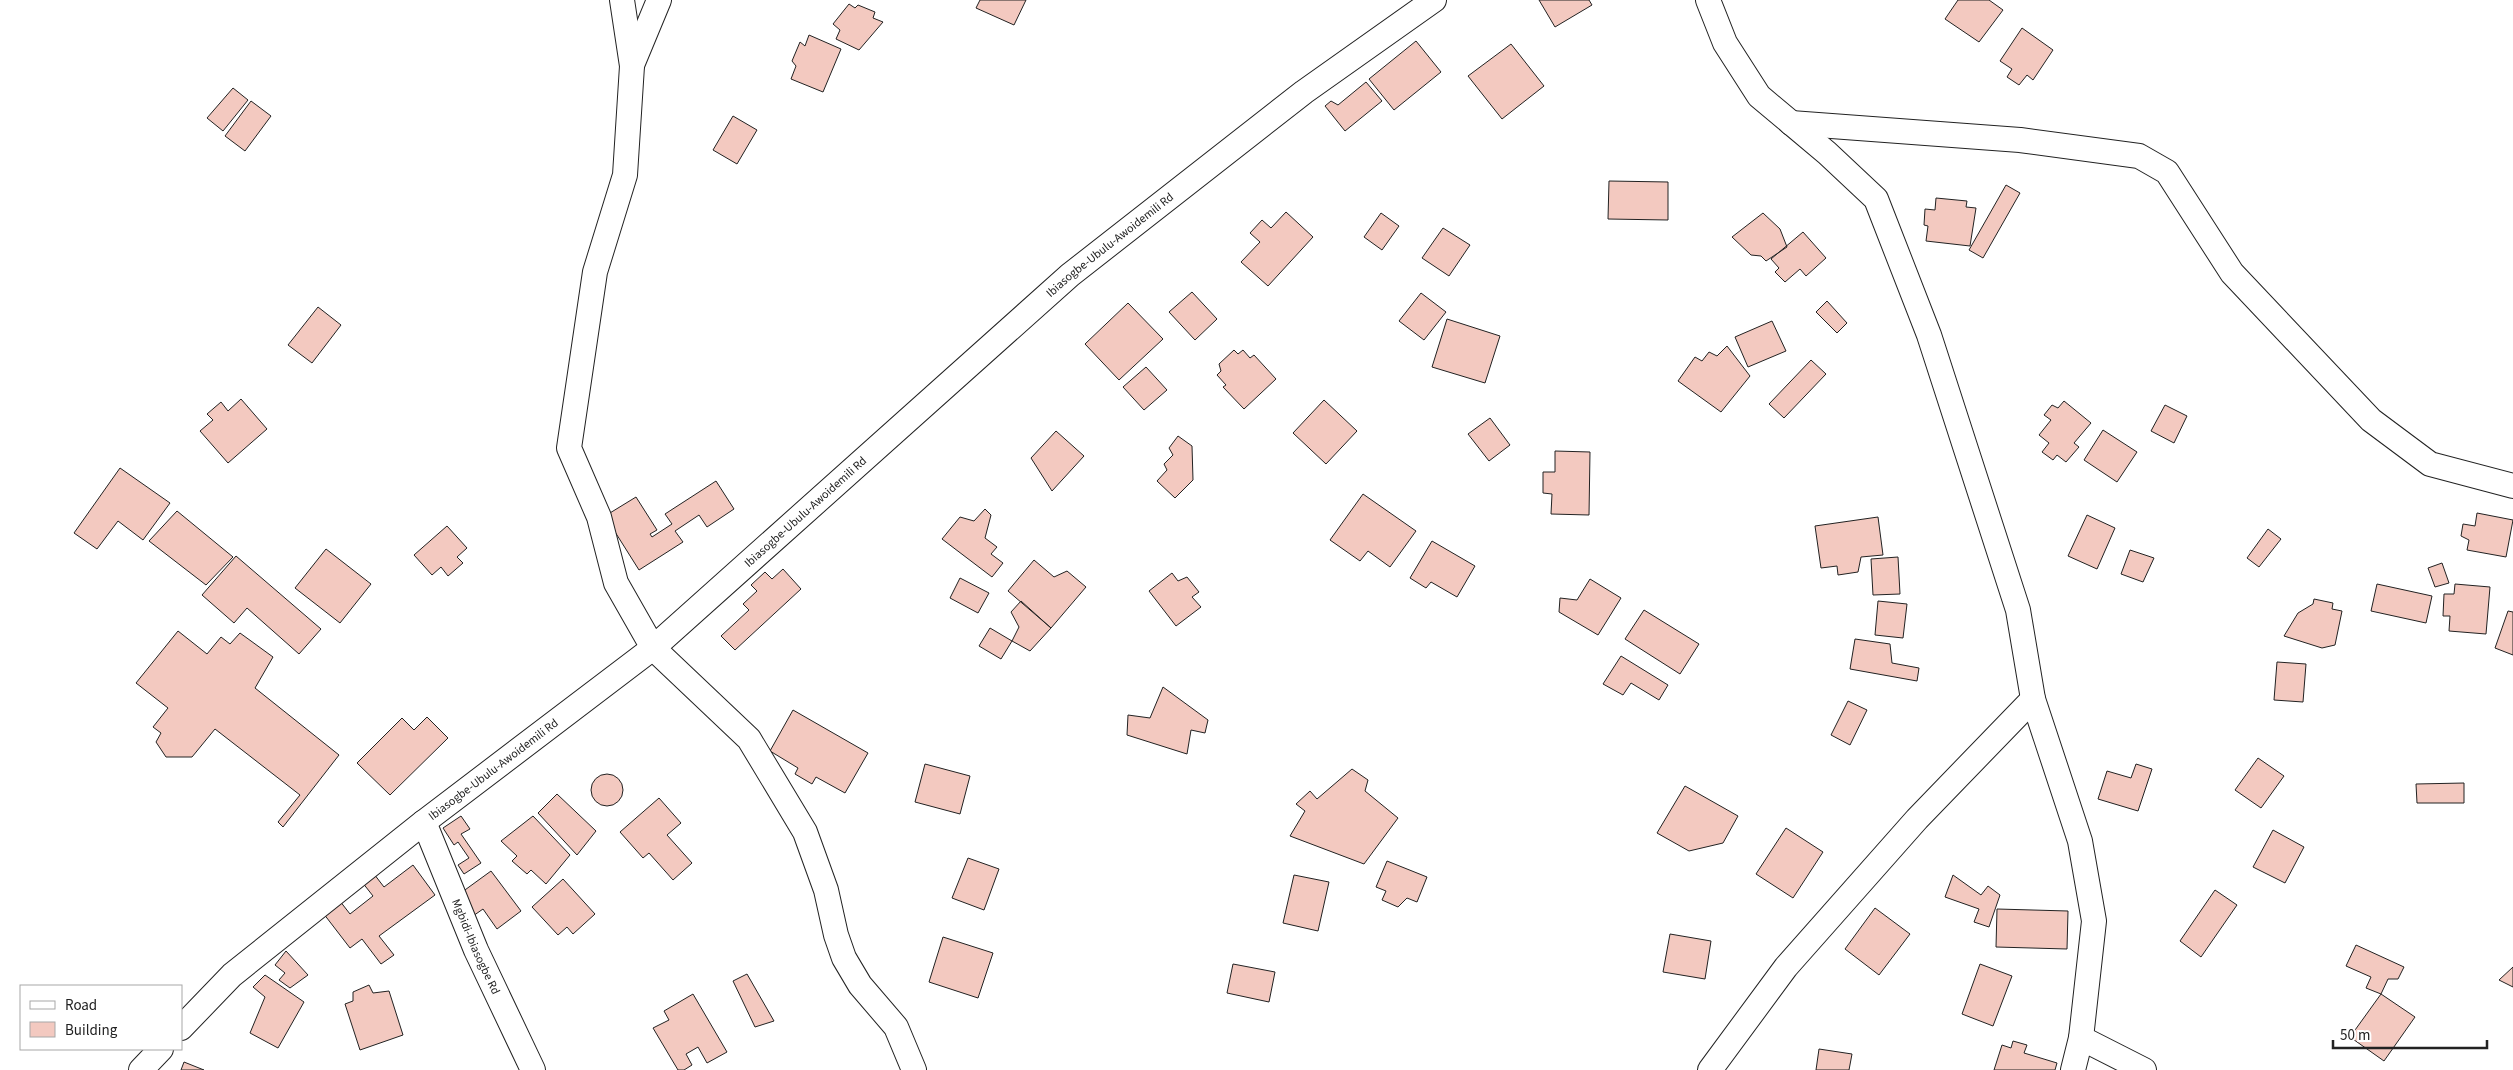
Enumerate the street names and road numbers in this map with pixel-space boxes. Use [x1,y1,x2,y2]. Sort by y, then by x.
street label: Ibiasogbe-Ubulu-Awoidemili Rd [1042,189,1177,301]
street label: Ibiasogbe-Ubulu-Awoidemili Rd [740,452,870,571]
street label: Ibiasogbe-Ubulu-Awoidemili Rd [425,715,562,824]
street label: Mgbidi-Ibiasogbe Rd [448,896,504,997]

